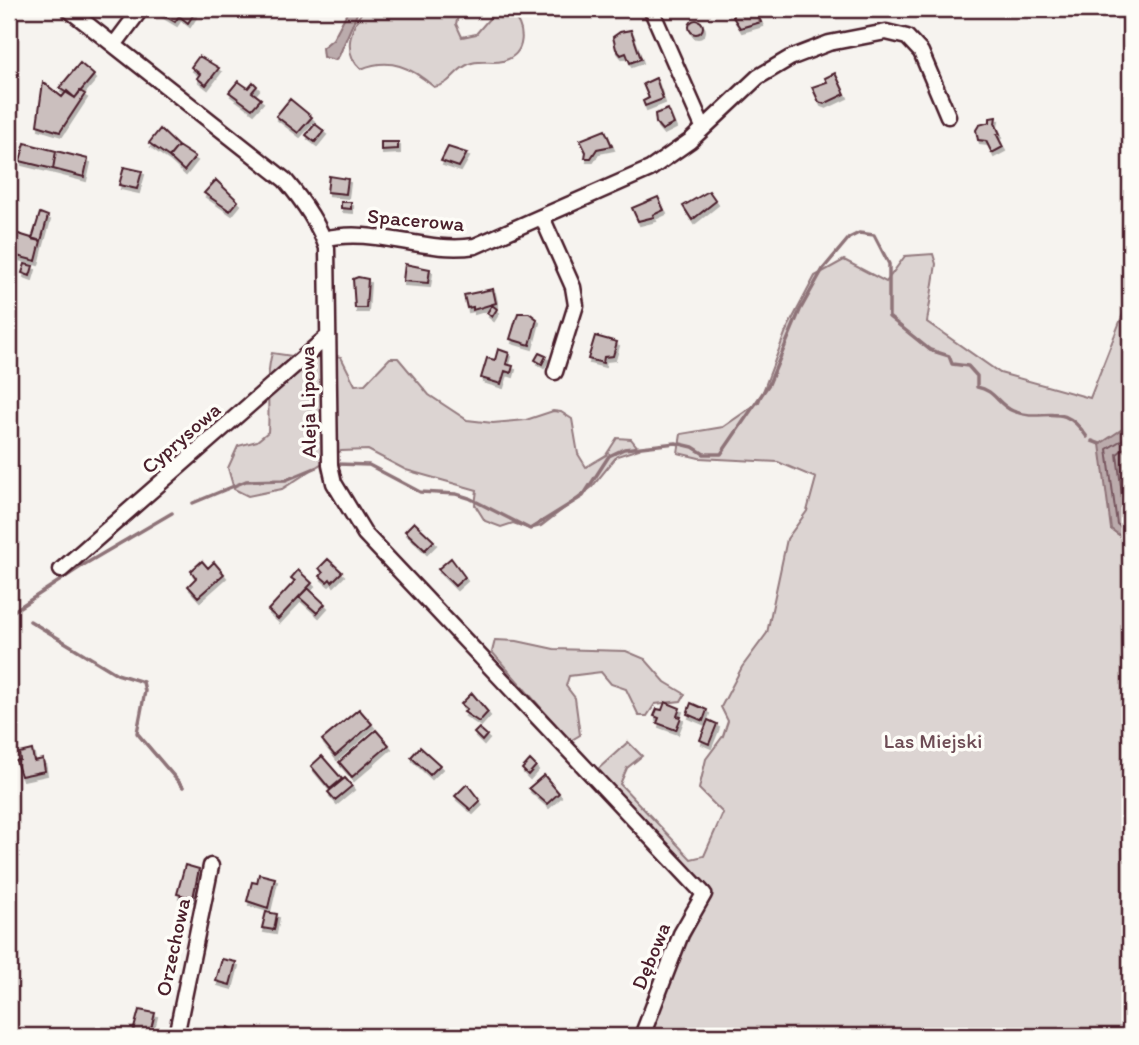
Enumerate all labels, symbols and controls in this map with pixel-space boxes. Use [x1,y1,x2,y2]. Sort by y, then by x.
street label: Spacerowa [366,203,466,236]
street label: Aleja Lipowa [294,346,321,458]
street label: Cyprysowa [136,397,225,479]
park label: Las Miejski [884,728,982,753]
street label: Orzechowa [150,895,195,998]
street label: Dębowa [626,919,675,993]

